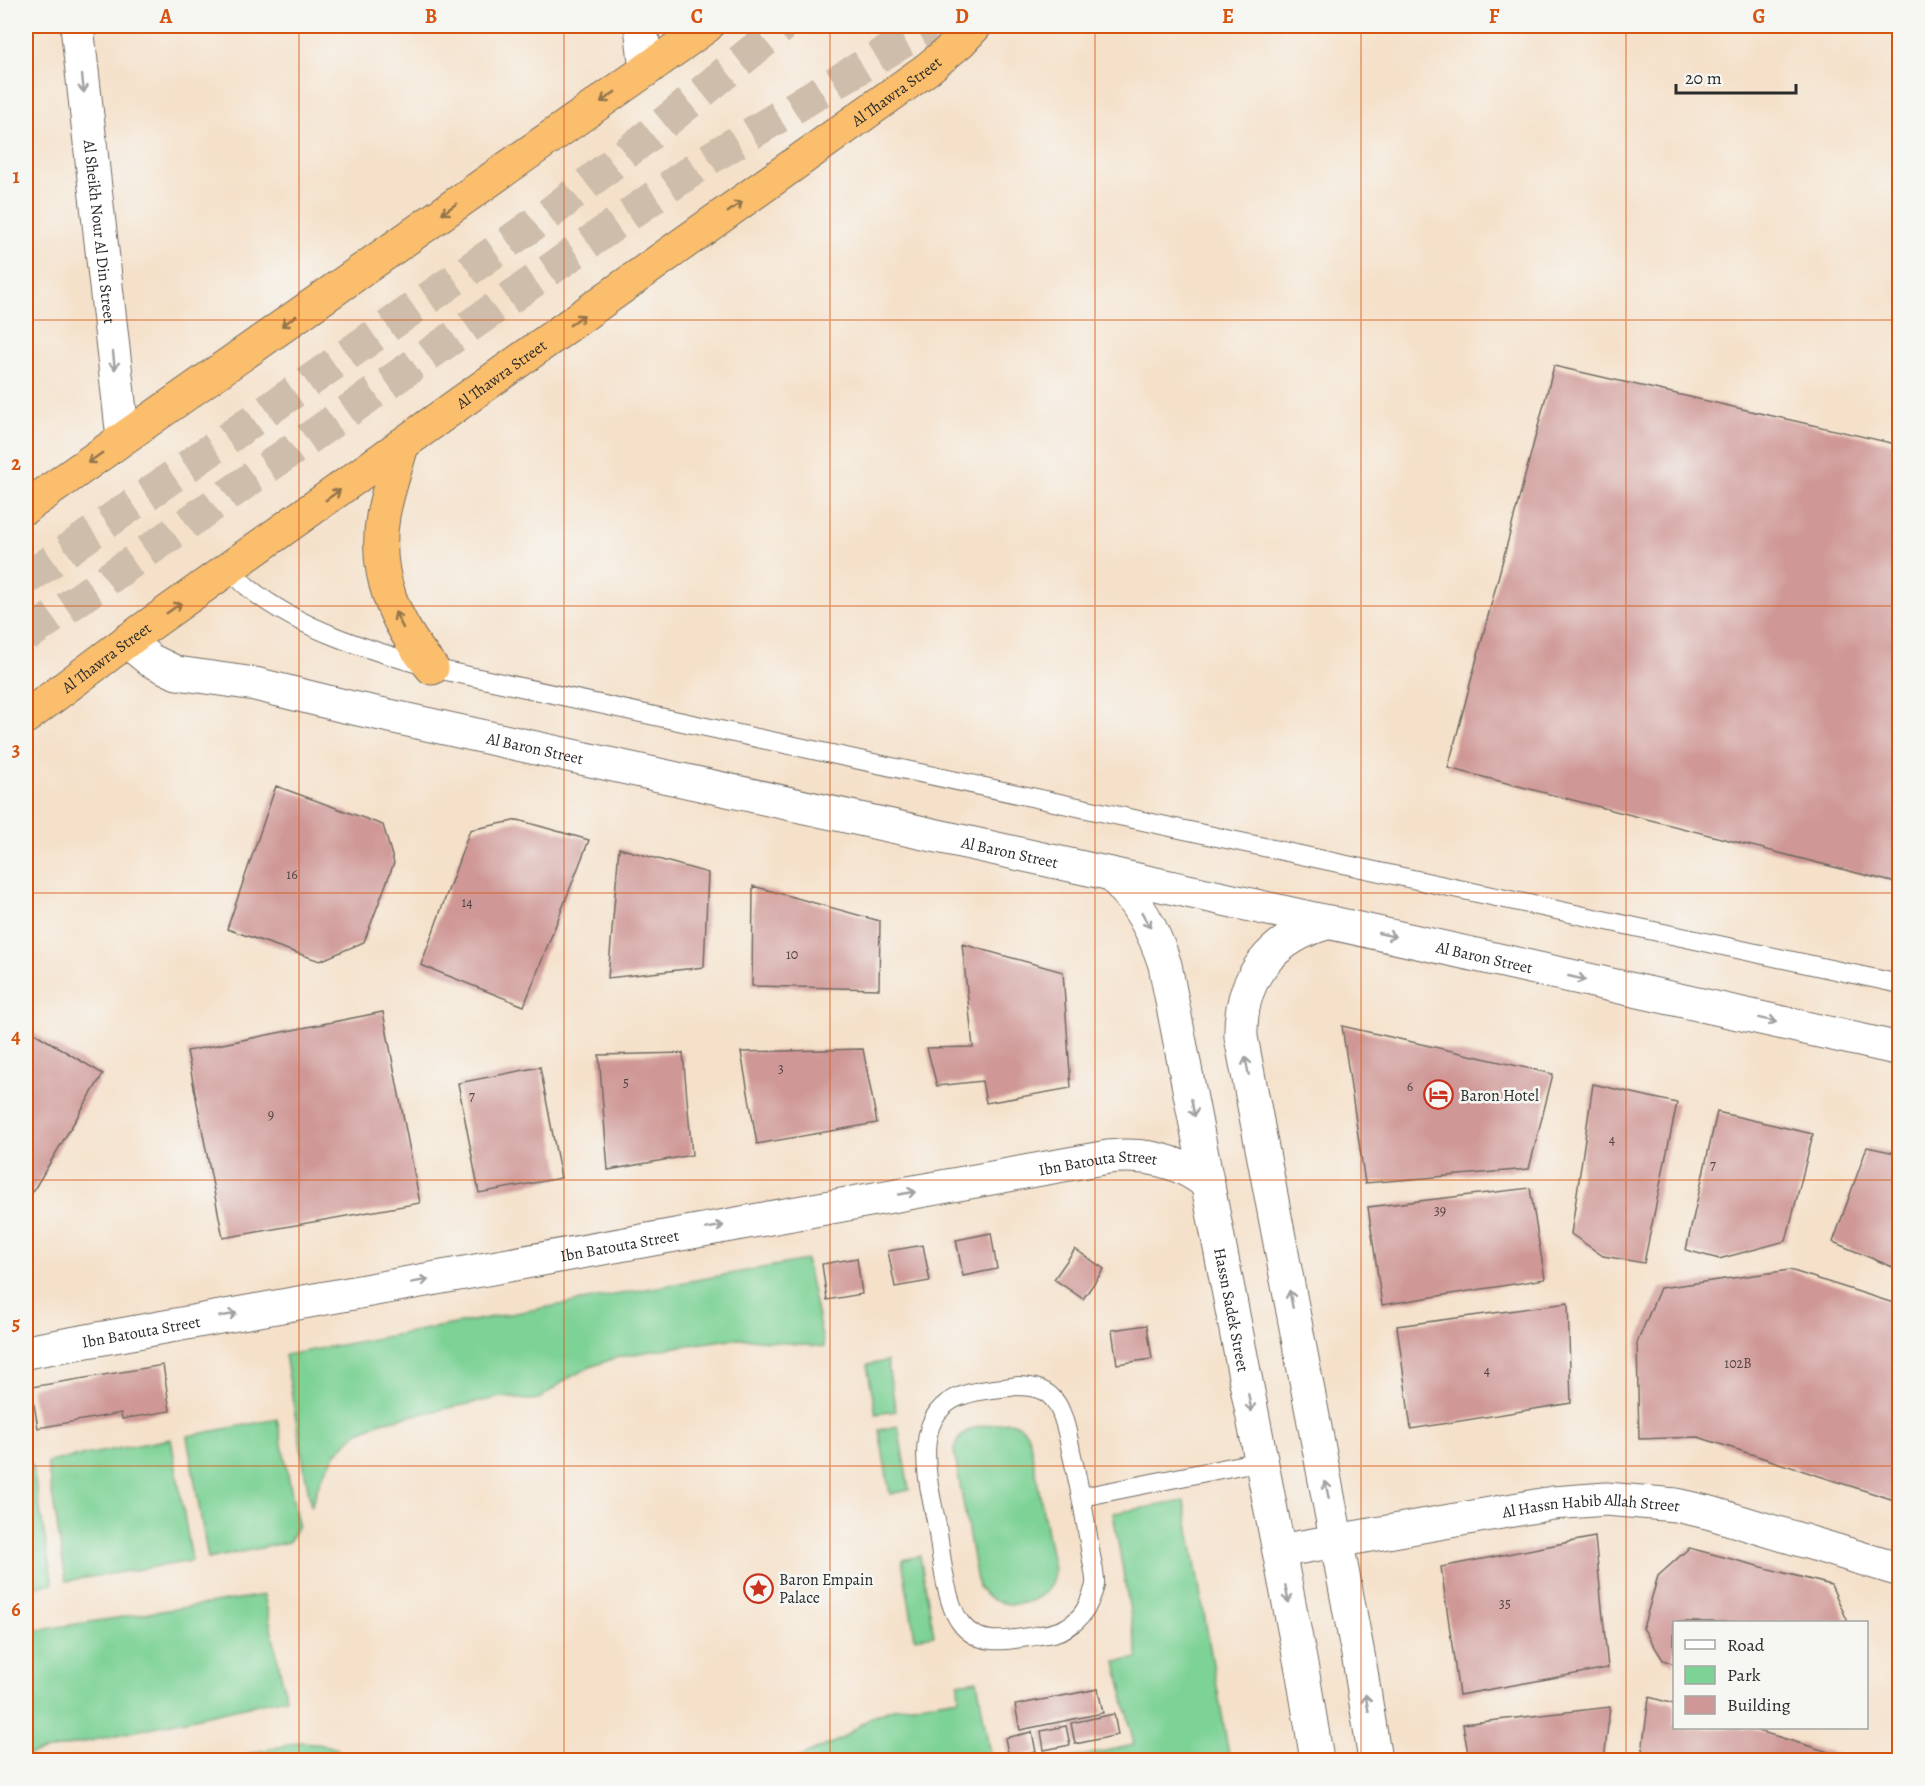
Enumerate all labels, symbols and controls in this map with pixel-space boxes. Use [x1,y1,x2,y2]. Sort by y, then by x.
text: A [159,3,173,30]
text: B [425,3,437,30]
text: C [691,3,703,30]
text: D [955,3,969,30]
text: E [1222,3,1234,30]
text: F [1489,3,1500,30]
text: G [1752,3,1766,30]
street label: Al Thawra Street [846,52,947,132]
scale bar [1676,57,1796,95]
text: 20 m [1685,66,1722,90]
one-way arrow [78,73,89,93]
one-way arrow [601,91,617,103]
street label: Al Sheikh Nour Al Din Street [78,138,120,325]
text: 1 [12,163,20,190]
one-way arrow [727,200,743,213]
one-way arrow [441,203,457,215]
one-way arrow [568,314,584,326]
one-way arrow [282,315,298,327]
street label: Al Thawra Street [451,335,551,415]
one-way arrow [109,350,120,370]
text: 2 [11,450,21,477]
one-way arrow [88,452,104,464]
one-way arrow [324,489,340,501]
one-way arrow [165,602,182,614]
one-way arrow [392,612,404,630]
street label: Al Thawra Street [57,617,156,699]
street label: Al Baron Street [484,727,585,770]
text: 3 [12,736,20,763]
street label: Al Baron Street [958,831,1060,874]
house number: 16 [286,865,298,884]
house number: 14 [461,893,473,912]
one-way arrow [1141,911,1153,928]
one-way arrow [1377,930,1396,941]
street label: Al Baron Street [1433,936,1535,979]
house number: 10 [786,945,798,964]
one-way arrow [1568,972,1587,984]
one-way arrow [1757,1015,1777,1026]
text: 4 [11,1023,21,1050]
one-way arrow [1241,1056,1252,1076]
house number: 3 [778,1059,784,1078]
house number: 5 [623,1073,629,1092]
house number: 6 [1407,1077,1413,1096]
hotel icon: Baron Hotel [1423,1079,1455,1111]
place label: Baron Hotel [1460,1085,1539,1107]
house number: 7 [469,1087,475,1106]
one-way arrow [1188,1098,1199,1118]
house number: 9 [268,1105,274,1124]
house number: 4 [1609,1130,1615,1149]
street label: Ibn Batouta Street [1037,1146,1159,1181]
house number: 7 [1710,1156,1716,1175]
one-way arrow [896,1187,916,1198]
house number: 39 [1434,1201,1446,1220]
one-way arrow [704,1222,724,1233]
street label: Ibn Batouta Street [559,1225,681,1268]
street label: Hassn Sadek Street [1208,1246,1254,1374]
one-way arrow [409,1275,429,1286]
one-way arrow [1285,1289,1296,1309]
one-way arrow [217,1309,237,1320]
text: 5 [12,1310,20,1337]
street label: Ibn Batouta Street [80,1311,202,1354]
house number: 102B [1724,1354,1752,1373]
house number: 4 [1484,1361,1490,1380]
one-way arrow [1245,1392,1256,1412]
one-way arrow [1321,1481,1332,1501]
street label: Al Hassn Habib Allah Street [1500,1489,1682,1524]
place label: Baron Empain Palace [779,1569,874,1609]
place icon: Baron Empain Palace [742,1572,774,1604]
one-way arrow [1282,1584,1293,1604]
house number: 35 [1499,1594,1511,1613]
text: 6 [11,1596,21,1623]
legend [1673,1621,1868,1729]
text: Road [1727,1633,1765,1657]
text: Park [1727,1663,1761,1687]
one-way arrow [1361,1693,1372,1713]
text: Building [1727,1693,1791,1717]

